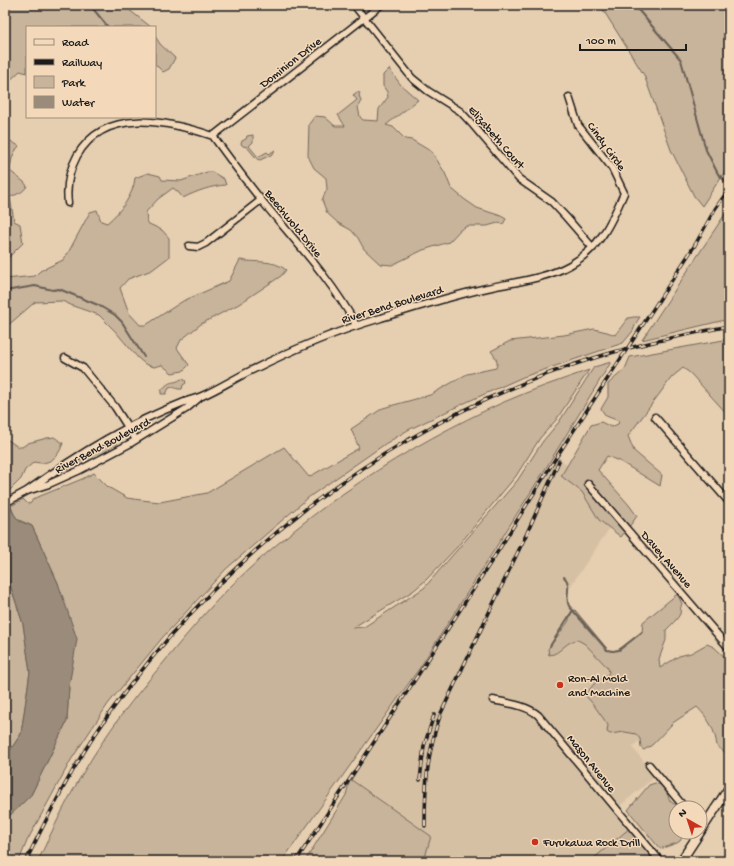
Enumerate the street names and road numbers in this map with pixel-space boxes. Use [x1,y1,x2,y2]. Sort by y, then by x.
street label: Dominion Drive [257,35,325,93]
street label: Elizabeth Court [464,104,527,174]
street label: Cindy Circle [583,120,628,175]
street label: Beechwold Drive [260,187,325,262]
street label: River Bend Boulevard [340,284,446,328]
street label: River Bend Boulevard [53,415,154,478]
street label: Davey Avenue [636,528,695,592]
street label: Mason Avenue [563,733,619,797]

